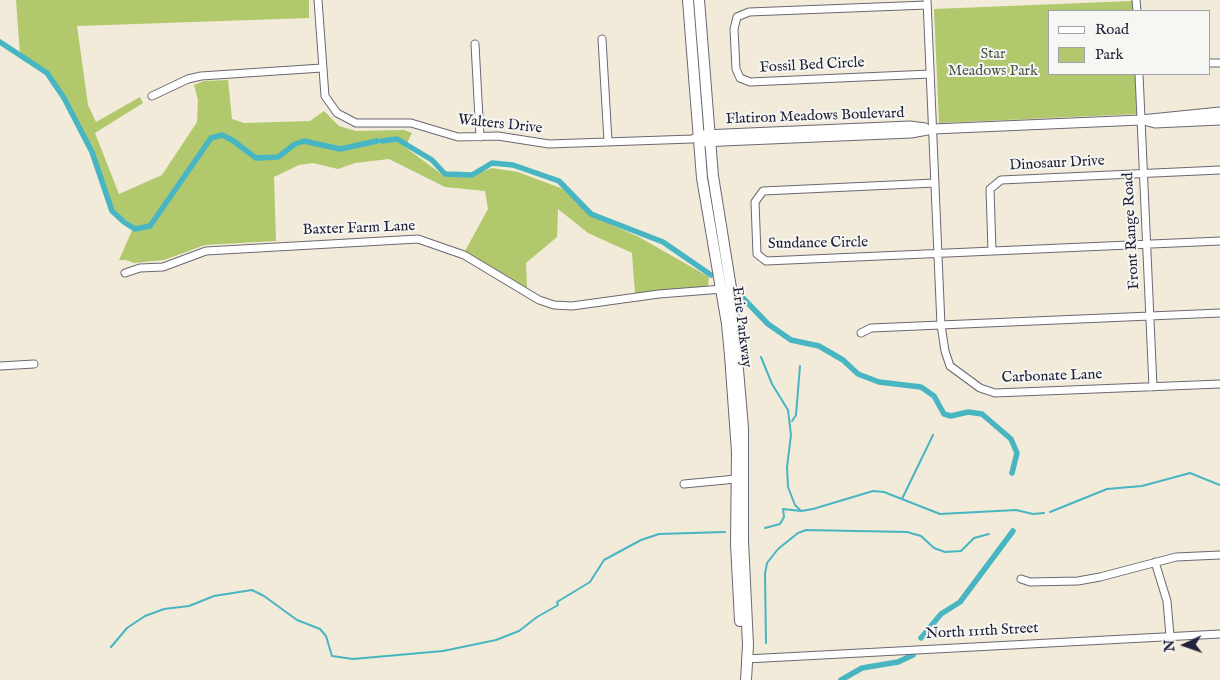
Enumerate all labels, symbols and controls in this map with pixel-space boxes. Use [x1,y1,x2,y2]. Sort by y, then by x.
legend [1048,10,1210,75]
text: Road [1095,20,1129,39]
text: Park [1095,45,1124,64]
park label: Star Meadows Park [948,46,1038,81]
street label: Fossil Bed Circle [759,54,865,78]
street label: Flatiron Meadows Boulevard [725,105,905,129]
street label: Walters Drive [457,112,543,138]
street label: Dinosaur Drive [1009,153,1105,175]
street label: Front Range Road [1120,172,1144,290]
street label: Baxter Farm Lane [302,218,416,240]
street label: Sundance Circle [768,234,868,254]
street label: Erie Parkway [727,285,755,369]
street label: Carbonate Lane [1001,366,1103,388]
street label: North 111th Street [925,620,1039,644]
north arrow [1160,620,1210,670]
text: N [1161,639,1179,652]

